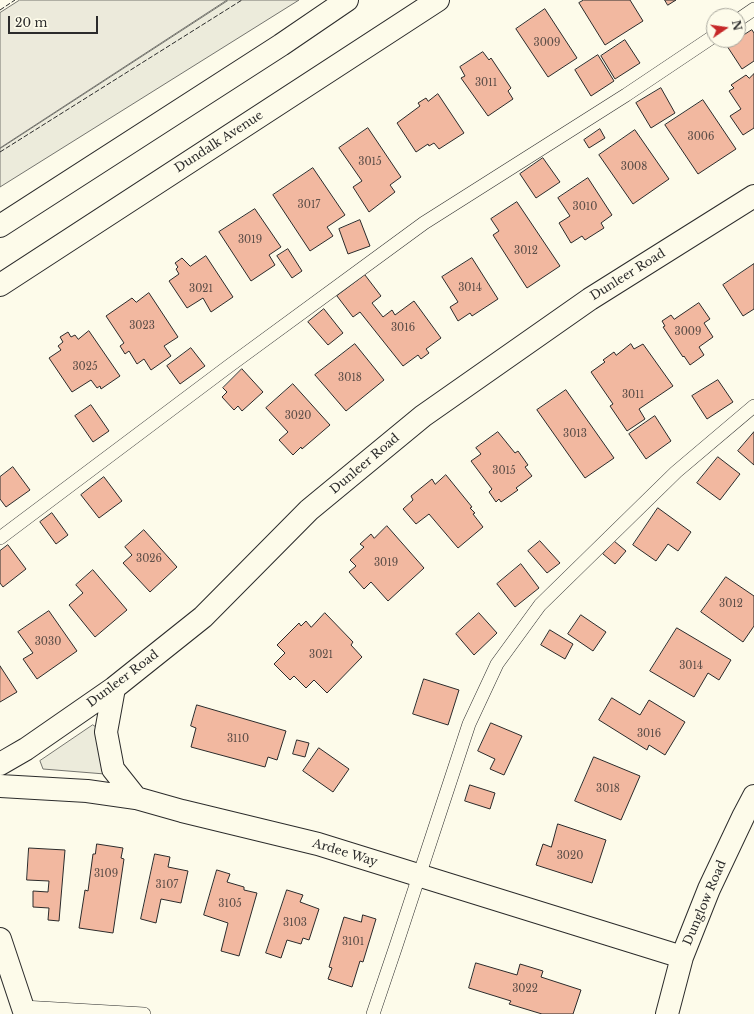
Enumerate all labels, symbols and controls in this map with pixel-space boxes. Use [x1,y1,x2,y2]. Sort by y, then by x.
scale bar [10,8,100,34]
north arrow [706,8,746,48]
text: 20 m [15,15,47,30]
text: N [729,19,745,32]
house number: 3009 [534,37,560,49]
house number: 3011 [475,77,497,89]
street label: Dundalk Avenue [172,108,266,176]
house number: 3006 [688,131,714,143]
house number: 3015 [358,156,382,168]
house number: 3008 [621,161,647,173]
house number: 3017 [298,199,320,211]
house number: 3010 [573,201,597,213]
house number: 3019 [238,234,262,246]
house number: 3012 [514,245,538,257]
street label: Dunleer Road [588,246,668,304]
house number: 3014 [458,282,482,294]
house number: 3021 [189,283,213,295]
house number: 3023 [129,320,155,332]
house number: 3016 [391,322,415,334]
house number: 3009 [675,326,701,338]
house number: 3025 [72,361,98,373]
house number: 3018 [338,372,362,384]
house number: 3011 [622,389,644,401]
house number: 3020 [285,410,311,422]
house number: 3013 [563,428,587,440]
street label: Dunleer Road [328,431,402,497]
house number: 3015 [492,465,516,477]
house number: 3026 [136,553,162,565]
house number: 3019 [374,557,398,569]
house number: 3012 [719,598,743,610]
house number: 3030 [35,636,61,648]
street label: Dunleer Road [84,647,162,711]
house number: 3021 [309,649,333,661]
house number: 3014 [679,660,703,672]
house number: 3016 [637,728,661,740]
house number: 3110 [227,733,249,745]
house number: 3018 [596,783,620,795]
street label: Ardee Way [311,836,379,870]
house number: 3020 [557,850,583,862]
street label: Dunglow Road [681,858,729,948]
house number: 3109 [94,868,118,880]
house number: 3107 [156,879,178,891]
house number: 3105 [218,898,242,910]
house number: 3103 [283,917,307,929]
house number: 3101 [342,936,364,948]
house number: 3022 [512,983,538,995]

